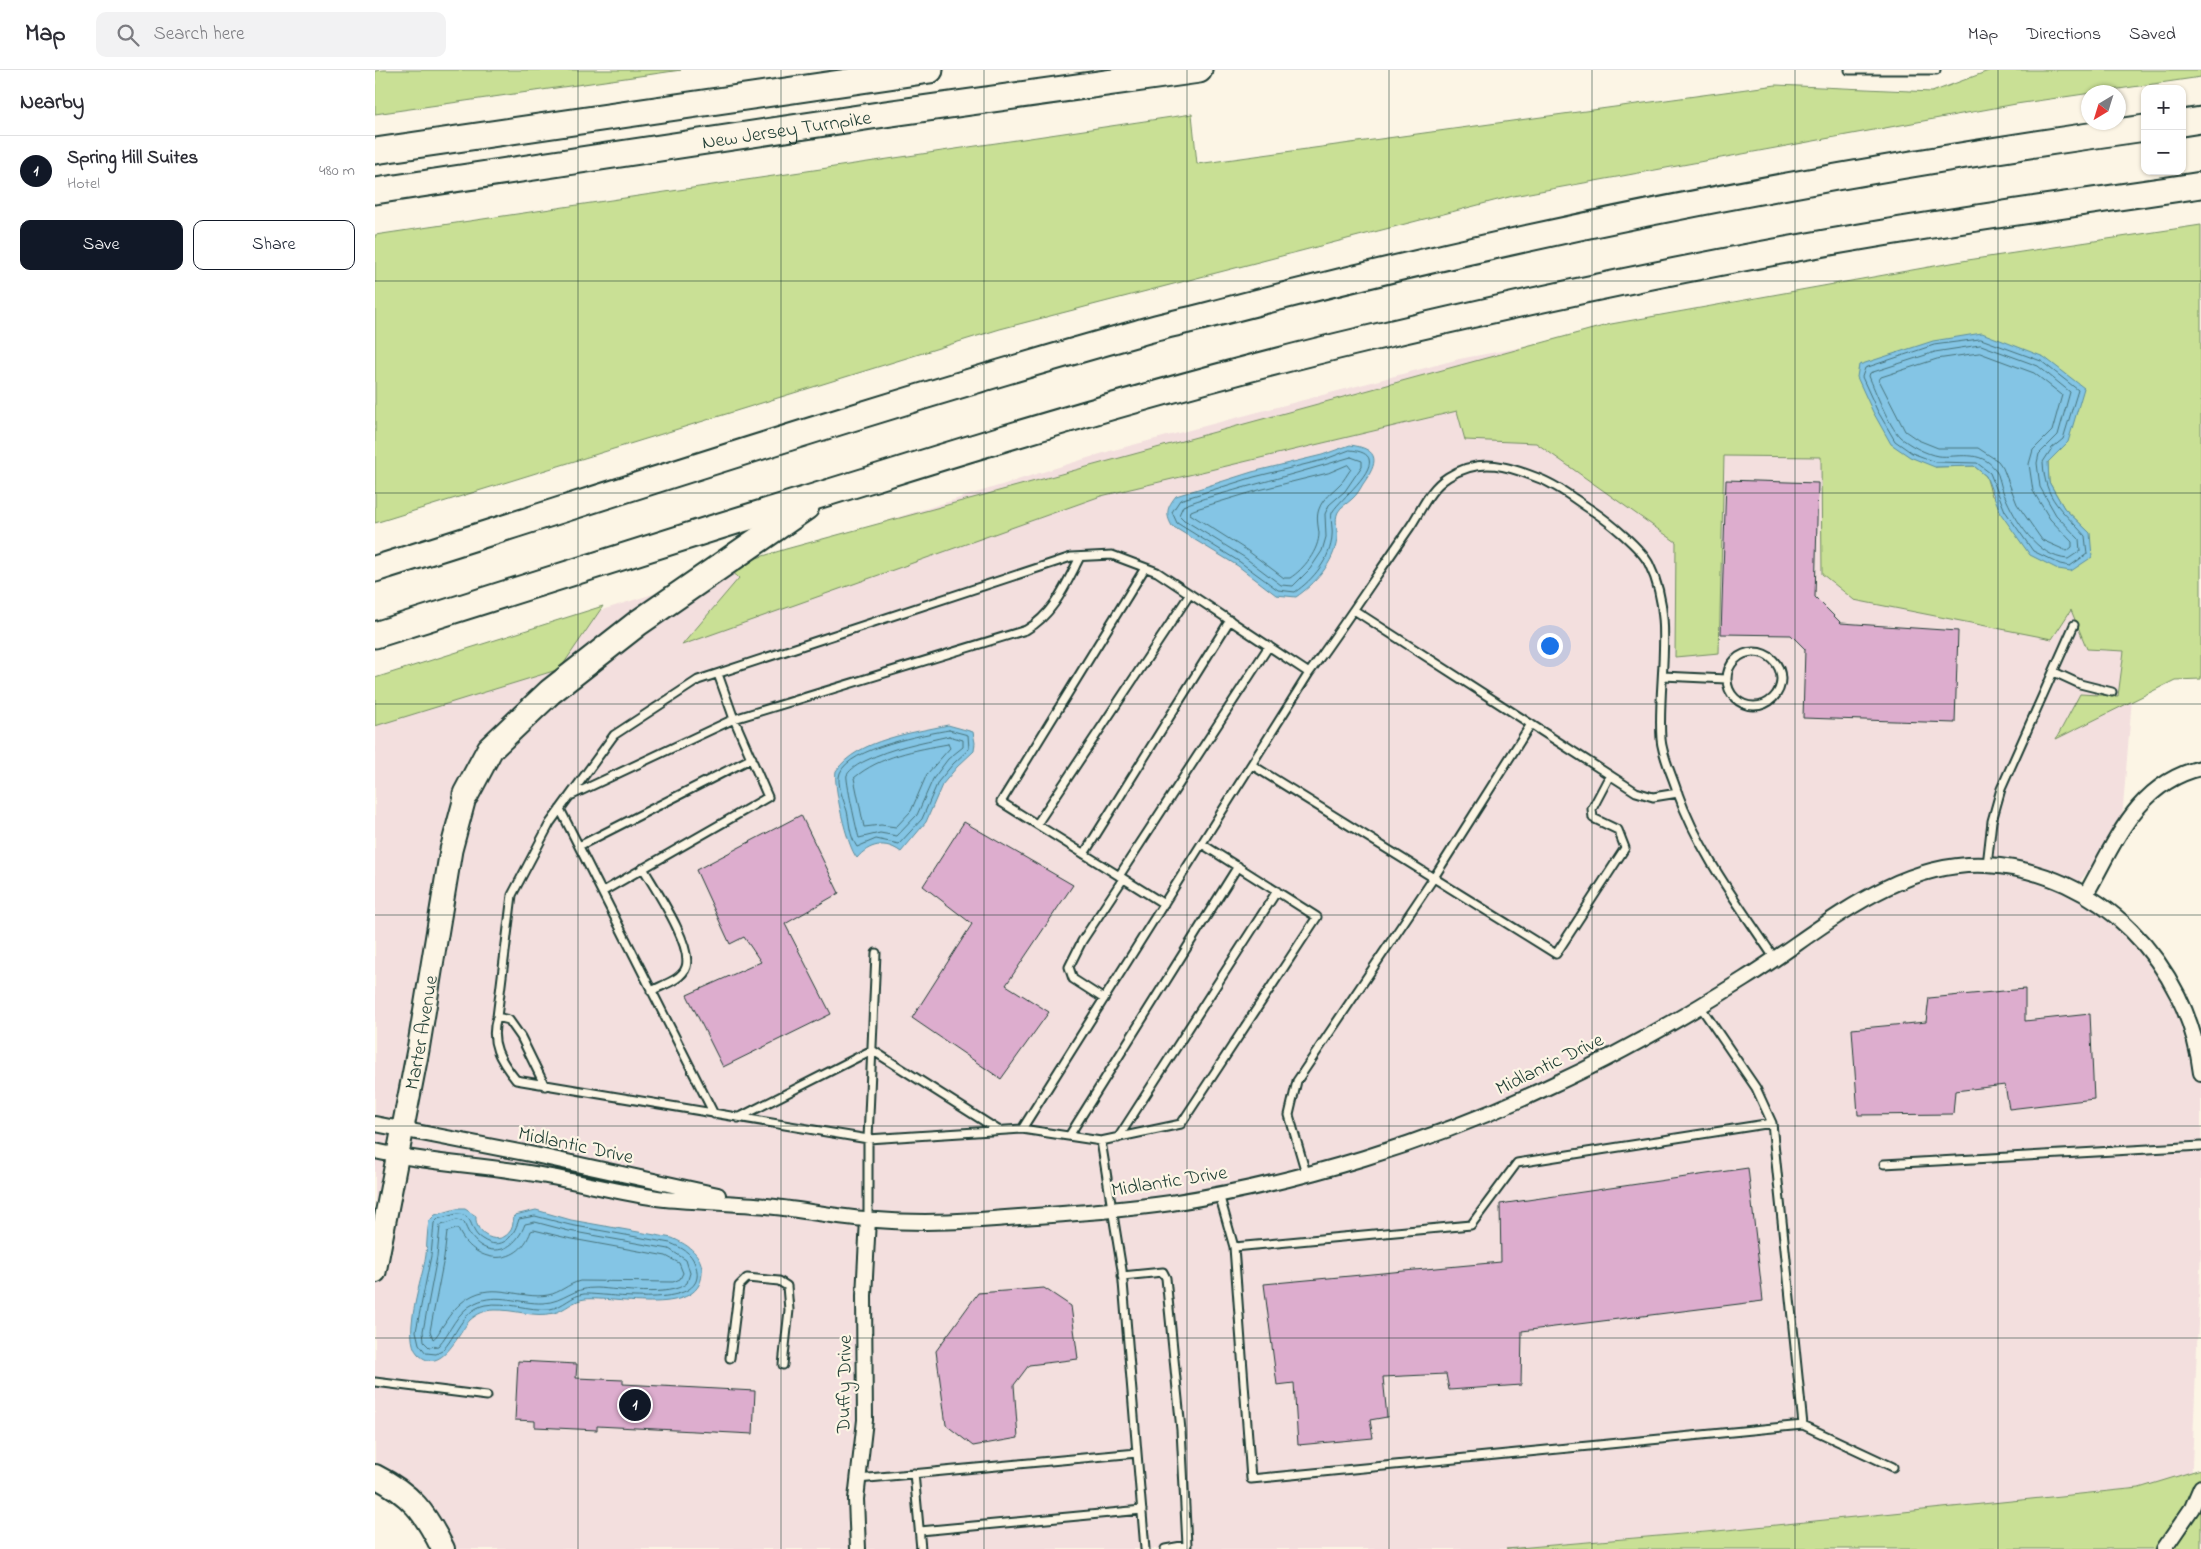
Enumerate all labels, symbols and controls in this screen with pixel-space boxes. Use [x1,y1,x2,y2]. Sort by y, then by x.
search box [96,12,446,57]
text: Map [25,17,66,52]
icon: search [114,21,142,49]
text: Search here [154,21,245,48]
text: Map [1968,22,1998,48]
text: Directions [2026,22,2101,48]
text: Saved [2129,22,2176,48]
north arrow [2081,85,2126,130]
map controls [2141,85,2186,175]
button: + [2141,85,2186,130]
text: Nearby [20,88,84,118]
street label: New Jersey Turnpike [700,104,873,158]
button: − [2141,130,2186,175]
text: Spring Hill Suites [67,145,198,172]
text: 1 [33,159,39,183]
text: 480 m [319,159,355,183]
text: Hotel [67,172,100,196]
button: Save [20,220,183,270]
button: Share [193,220,355,270]
your location [1537,633,1563,659]
street label: Marter Avenue [399,973,447,1093]
street label: Midlantic Drive [1491,1027,1609,1104]
street label: Midlantic Drive [515,1120,636,1173]
street label: Midlantic Drive [1109,1159,1229,1206]
street label: Duffy Drive [830,1335,861,1434]
pin: 1 [619,1386,651,1424]

